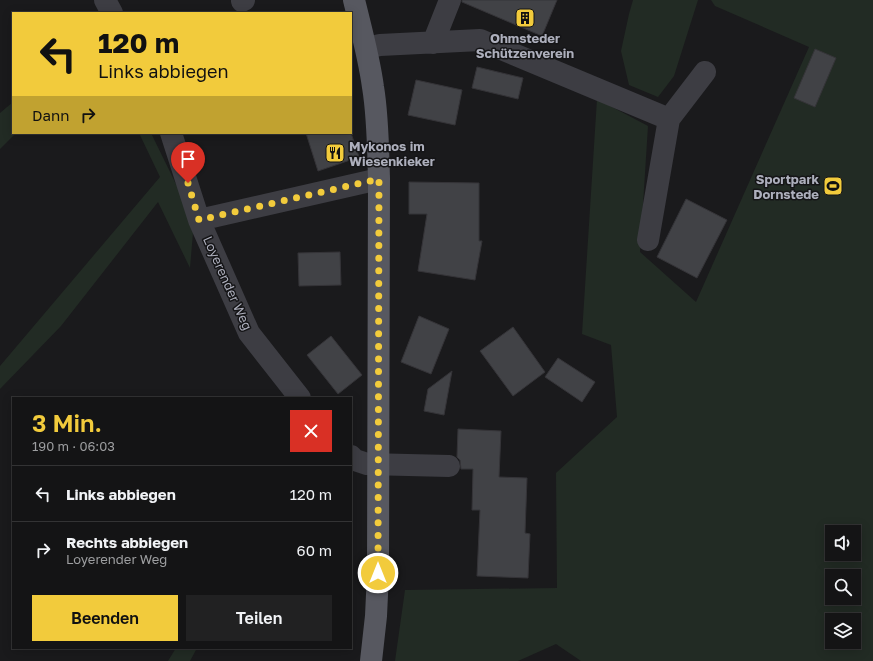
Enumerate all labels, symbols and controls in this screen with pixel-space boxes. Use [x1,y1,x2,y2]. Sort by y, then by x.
building icon: Ohmsteder Schützenverein [514,7,536,29]
text: 120 m [98,26,179,59]
icon: left [32,28,84,80]
place label: Ohmsteder Schützenverein [476,30,574,61]
text: Links abbiegen [98,60,229,82]
icon: right [77,104,99,126]
text: Dann [32,106,69,124]
place label: Mykonos im Wiesenkieker [349,138,435,169]
pin [171,142,205,183]
restaurant icon: Mykonos im Wiesenkieker [324,142,346,164]
icon: arrive [177,148,199,170]
place label: Sportpark Dornstede [753,171,819,202]
sports icon: Sportpark Dornstede [822,175,844,197]
street label: Loyerender Weg [200,234,256,332]
text: 3 Min. [32,408,102,437]
button: close [290,410,332,452]
text: 190 m · 06:03 [32,438,115,454]
icon: left [32,483,54,505]
text: Links abbiegen [66,485,176,503]
text: 120 m [290,485,332,503]
map controls [825,525,861,649]
button: sound [825,525,861,561]
text: Rechts abbiegen [66,533,188,551]
icon: right [32,539,54,561]
text: 60 m [297,541,332,559]
text: Loyerender Weg [66,551,167,567]
position arrow [357,552,399,594]
button: search [825,569,861,605]
button: Beenden [32,595,178,641]
button: Teilen [186,595,332,641]
button: layers [825,613,861,649]

